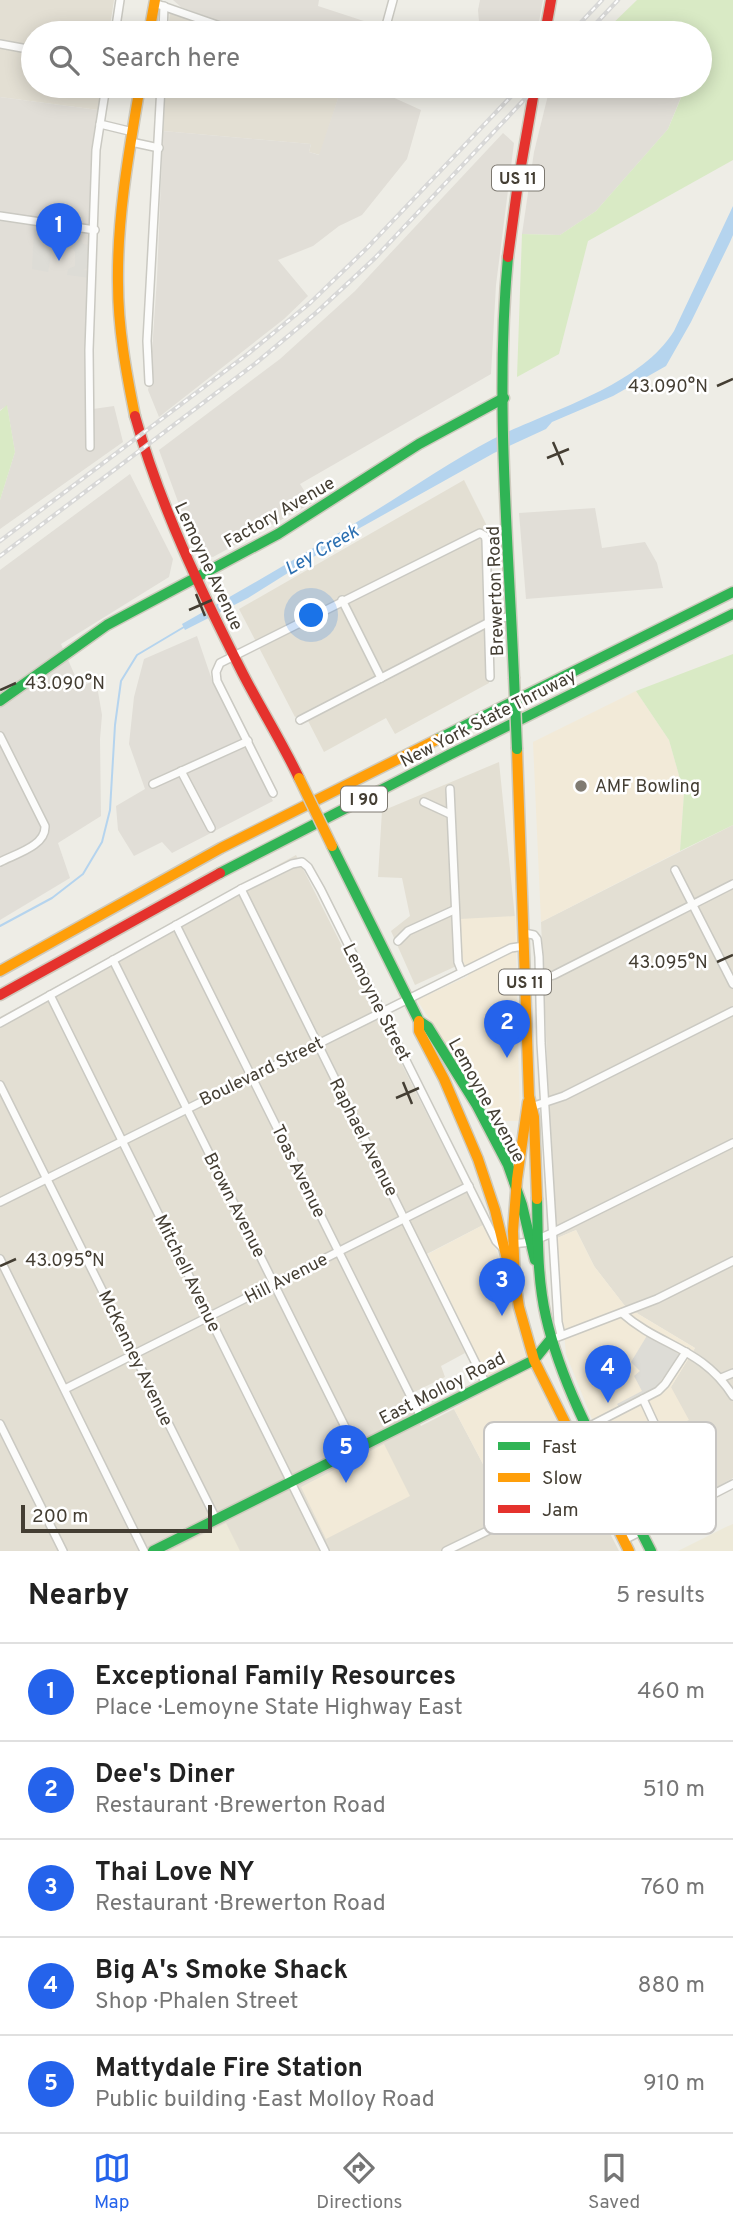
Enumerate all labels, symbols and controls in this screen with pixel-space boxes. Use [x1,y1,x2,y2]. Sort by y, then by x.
search box [21,21,712,98]
icon: search [45,41,83,79]
text: Search here [101,43,240,76]
road number: US 11 [492,166,544,190]
pin: 1 [36,203,82,261]
text: 43.090°N [628,376,708,399]
street label: Factory Avenue [220,472,339,554]
street label: Lemoyne Avenue [168,499,247,634]
water label: Ley Creek [281,520,364,582]
street label: Brewerton Road [483,525,510,656]
your location [294,598,328,632]
street label: New York State Thruway [397,665,581,774]
text: 43.090°N [25,673,105,696]
place label: AMF Bowling [595,776,700,799]
marker: AMF Bowling [573,778,589,794]
road number: I 90 [341,786,387,812]
street label: Lemoyne Street [336,940,415,1065]
text: 43.095°N [628,952,708,975]
road number: US 11 [499,970,551,994]
pin: 2 [484,1000,530,1058]
street label: Boulevard Street [196,1032,327,1112]
street label: Lemoyne Avenue [442,1034,529,1167]
street label: Raphael Avenue [323,1075,402,1201]
street label: Toas Avenue [265,1121,330,1222]
street label: Brown Avenue [197,1149,270,1262]
street label: Mitchell Avenue [148,1211,225,1336]
street label: Hill Avenue [241,1249,332,1310]
text: 43.095°N [25,1250,105,1273]
pin: 3 [479,1258,525,1316]
street label: McKenney Avenue [92,1287,177,1430]
pin: 4 [585,1345,631,1403]
street label: East Molloy Road [376,1348,510,1431]
legend [484,1422,716,1534]
pin: 5 [323,1425,369,1483]
text: Fast [542,1436,577,1460]
text: Slow [542,1467,582,1491]
text: Jam [542,1499,579,1523]
scale bar [21,1502,212,1534]
text: 200 m [32,1505,88,1529]
text: Nearby [28,1578,129,1615]
text: 5 results [616,1582,705,1611]
text: Exceptional Family Resources [95,1661,456,1694]
text: 1 [46,1678,56,1707]
text: 460 m [637,1678,705,1707]
text: Place · Lemoyne State Highway East [95,1694,463,1723]
text: Dee's Diner [95,1759,235,1792]
text: 2 [44,1776,58,1805]
text: 510 m [642,1776,705,1805]
text: Restaurant · Brewerton Road [95,1792,386,1821]
text: Thai Love NY [95,1857,254,1890]
text: 3 [44,1874,58,1903]
text: 760 m [641,1874,705,1903]
text: Restaurant · Brewerton Road [95,1890,386,1919]
text: Big A's Smoke Shack [95,1955,348,1988]
text: 4 [44,1972,58,2001]
text: 880 m [637,1972,705,2001]
text: Shop · Phalen Street [95,1988,299,2017]
text: Mattydale Fire Station [95,2053,363,2086]
text: 5 [44,2070,58,2099]
text: 910 m [643,2070,705,2099]
text: Public building · East Molloy Road [95,2086,435,2115]
tab: Map [93,2149,131,2215]
tab: Directions [316,2149,403,2215]
tab: Saved [588,2149,640,2215]

